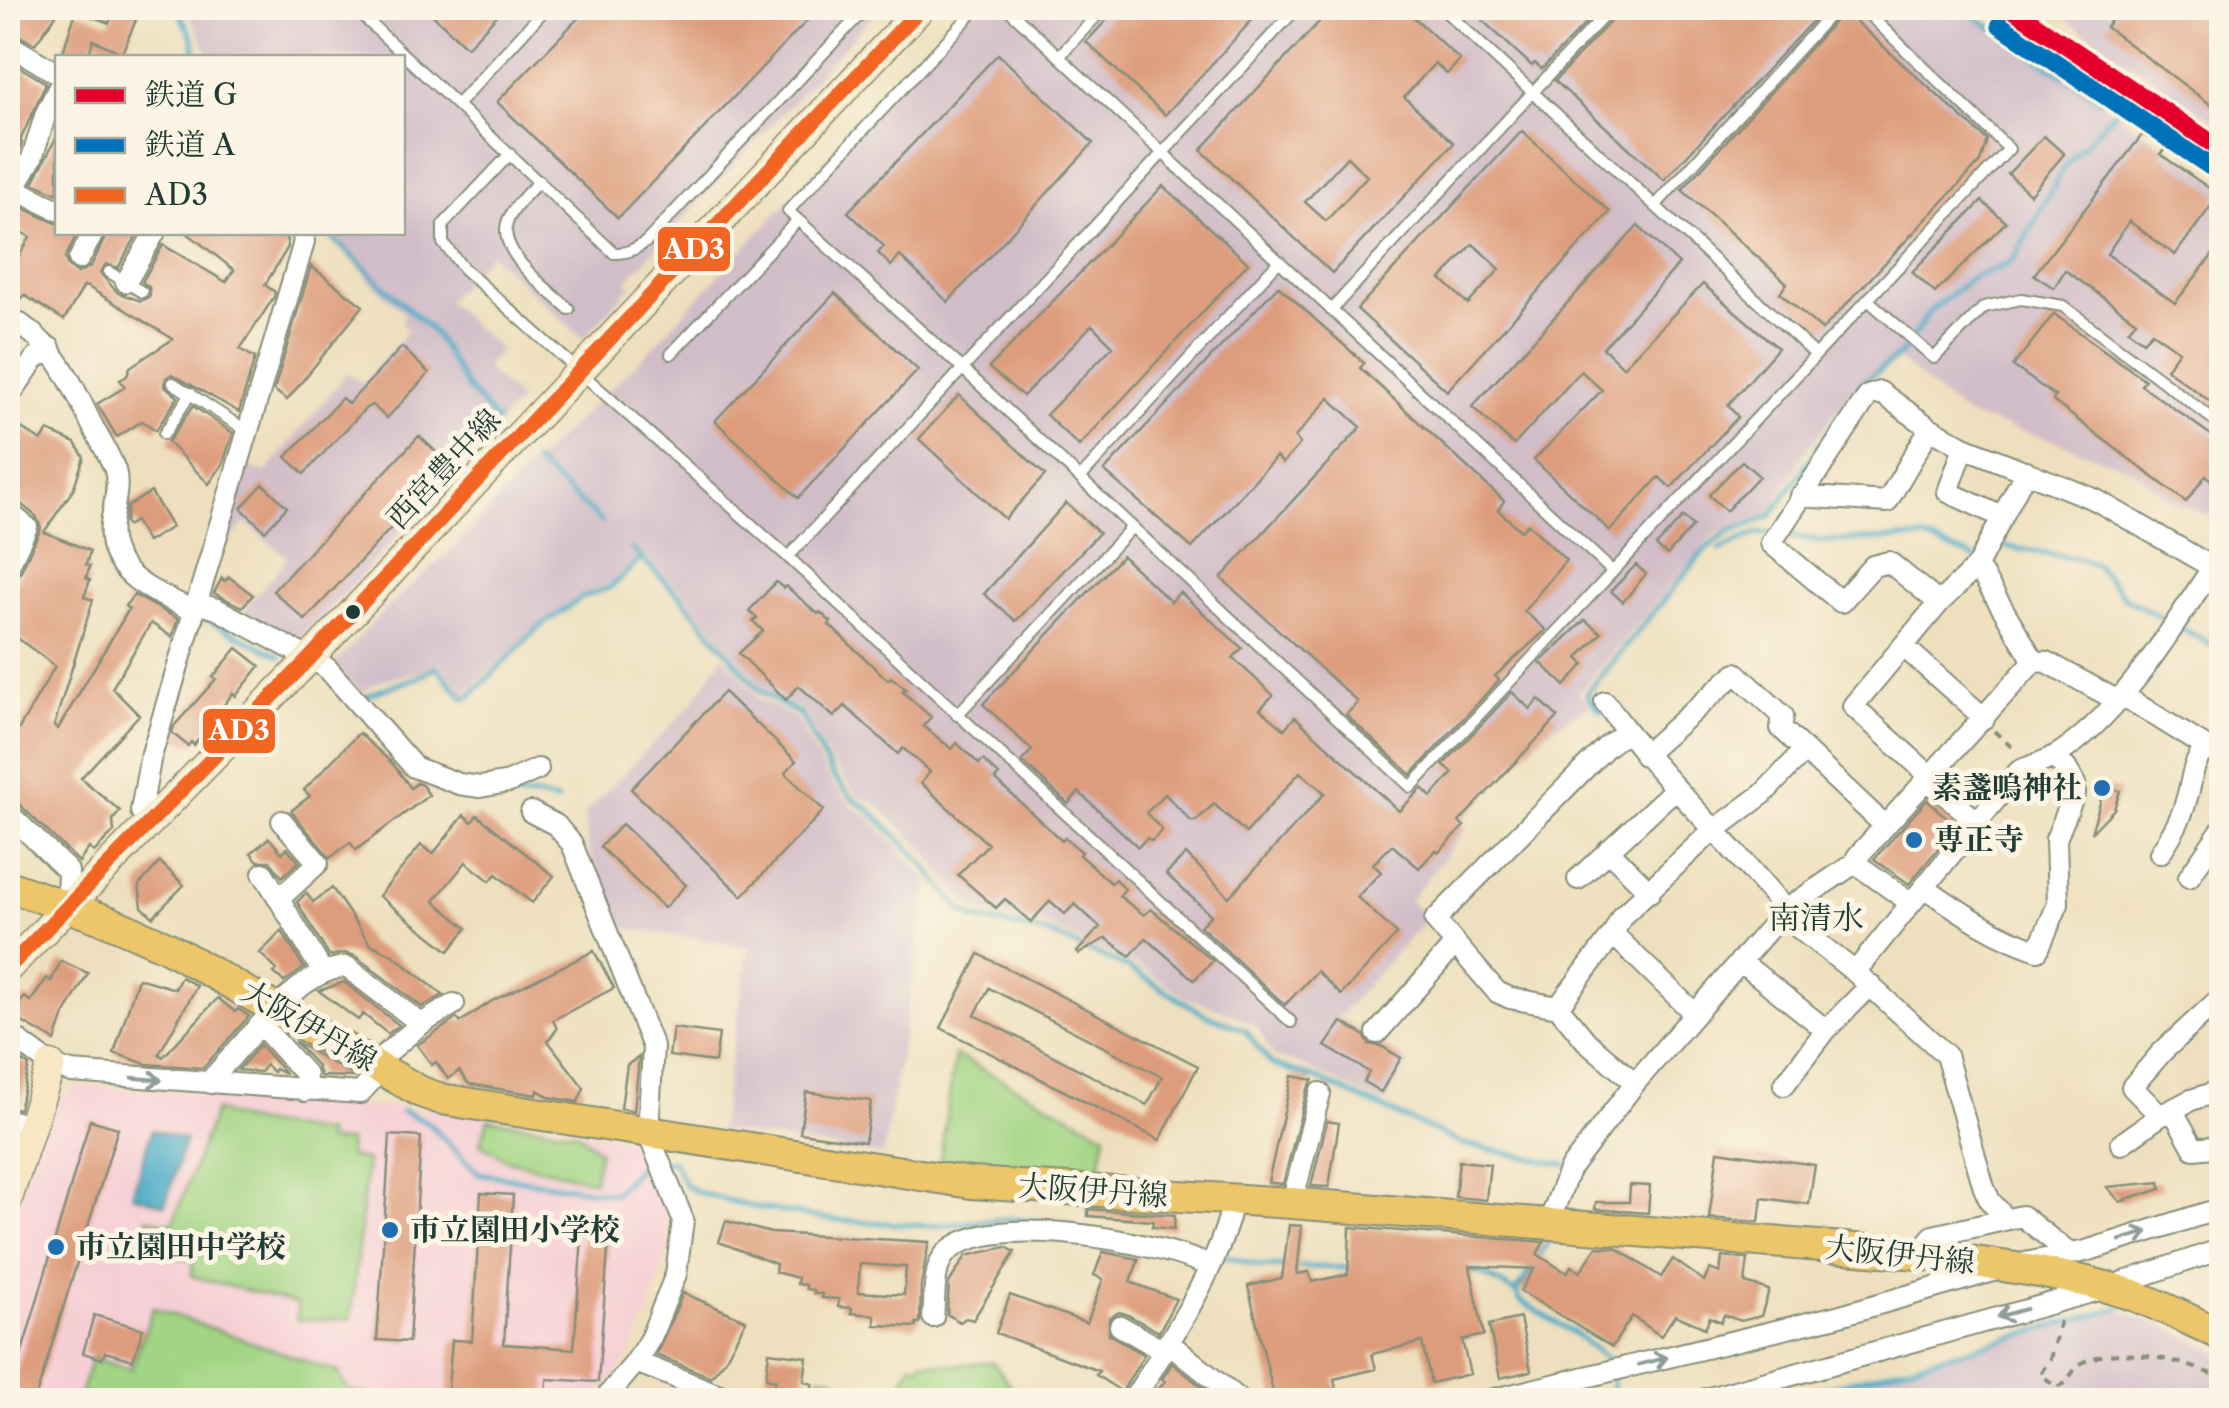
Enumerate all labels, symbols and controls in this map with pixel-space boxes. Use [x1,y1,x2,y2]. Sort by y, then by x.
legend [55,55,405,235]
text: 鉄道 G [145,76,237,113]
text: 鉄道 A [145,126,236,163]
text: AD3 [144,176,208,213]
line badge: AD3 [656,225,732,273]
text: AD3 [662,232,725,266]
street label: 西宮豊中線 [379,401,508,536]
unlabelled marker [343,602,363,622]
line badge: AD3 [201,707,277,755]
text: AD3 [207,713,270,747]
place label: 素盞嗚神社 [1932,769,2082,806]
marker: 素盞嗚神社 [2091,777,2113,799]
place label: 専正寺 [1934,821,2024,858]
marker: 専正寺 [1903,829,1925,851]
district label: 南清水 [1768,898,1864,937]
street label: 大阪伊丹線 [235,972,383,1079]
one-way arrow [130,1069,162,1088]
street label: 大阪伊丹線 [1017,1167,1169,1214]
place label: 市立園田小学校 [410,1211,620,1248]
marker: 市立園田小学校 [379,1219,401,1241]
one-way arrow [2117,1225,2149,1243]
place label: 市立園田中学校 [76,1228,286,1265]
street label: 大阪伊丹線 [1824,1228,1977,1281]
marker: 市立園田中学校 [45,1236,67,1258]
one-way arrow [1997,1305,2028,1323]
one-way arrow [1636,1351,1668,1369]

